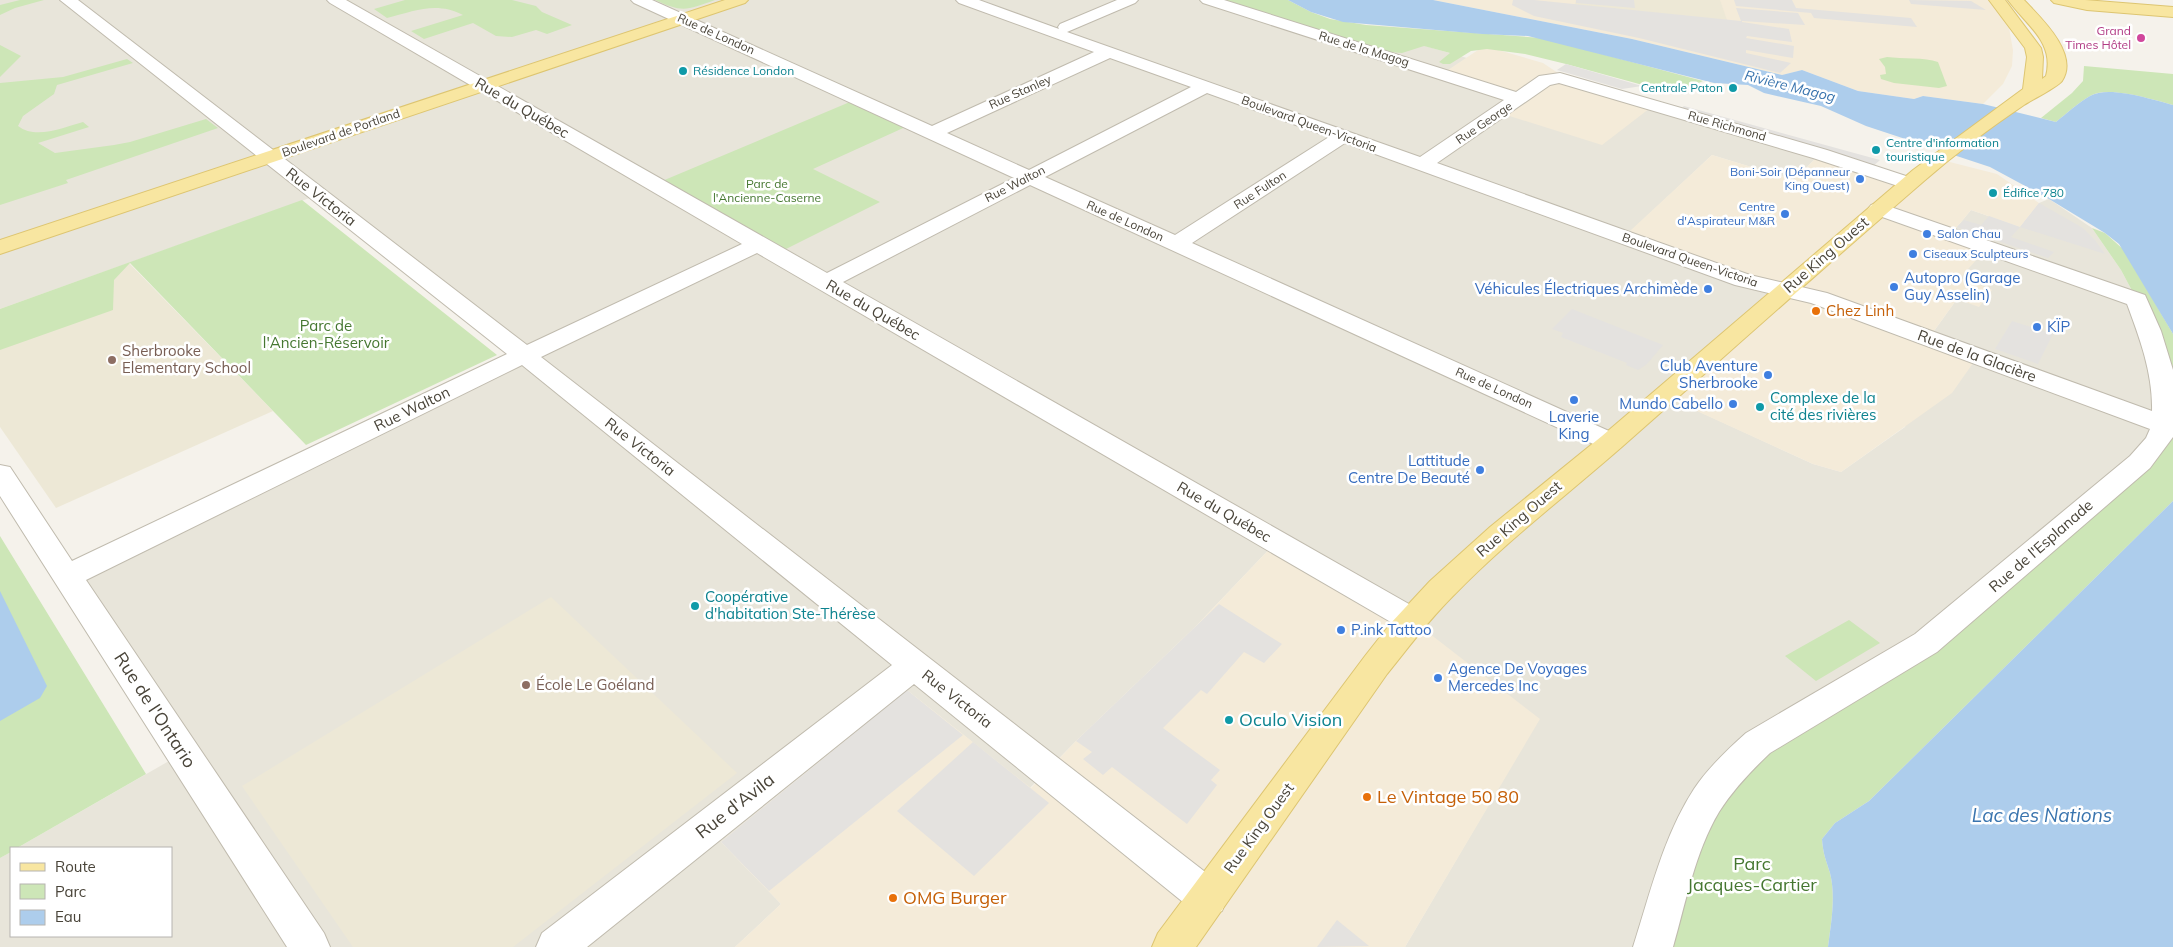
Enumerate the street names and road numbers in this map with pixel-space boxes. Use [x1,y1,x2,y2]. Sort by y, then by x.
street label: Rue de London [675,10,757,57]
street label: Rue de la Magog [1317,28,1411,69]
street label: Rue Stanley [986,71,1054,112]
street label: Rue du Québec [472,73,573,142]
street label: Boulevard Queen-Victoria [1240,92,1379,155]
street label: Rue George [1453,98,1515,147]
street label: Boulevard de Portland [280,105,402,160]
street label: Rue Richmond [1686,107,1768,144]
street label: Rue Walton [982,162,1047,205]
street label: Rue Victoria [282,163,360,230]
street label: Rue Fulton [1231,167,1289,212]
street label: Rue de London [1084,197,1166,244]
street label: Rue King Ouest [1779,212,1872,297]
street label: Boulevard Queen-Victoria [1620,229,1760,290]
street label: Rue du Québec [823,275,924,344]
street label: Rue de la Glacière [1915,325,2039,386]
street label: Rue de London [1453,364,1535,411]
street label: Rue Walton [371,382,453,435]
street label: Rue Victoria [601,413,679,480]
street label: Rue King Ouest [1472,476,1565,561]
street label: Rue du Québec [1174,477,1275,546]
street label: Rue de l'Esplanade [1985,495,2097,596]
street label: Rue de l'Ontario [109,647,201,772]
street label: Rue Victoria [918,665,996,732]
street label: Rue d'Avila [691,768,779,844]
street label: Rue King Ouest [1219,779,1298,877]

